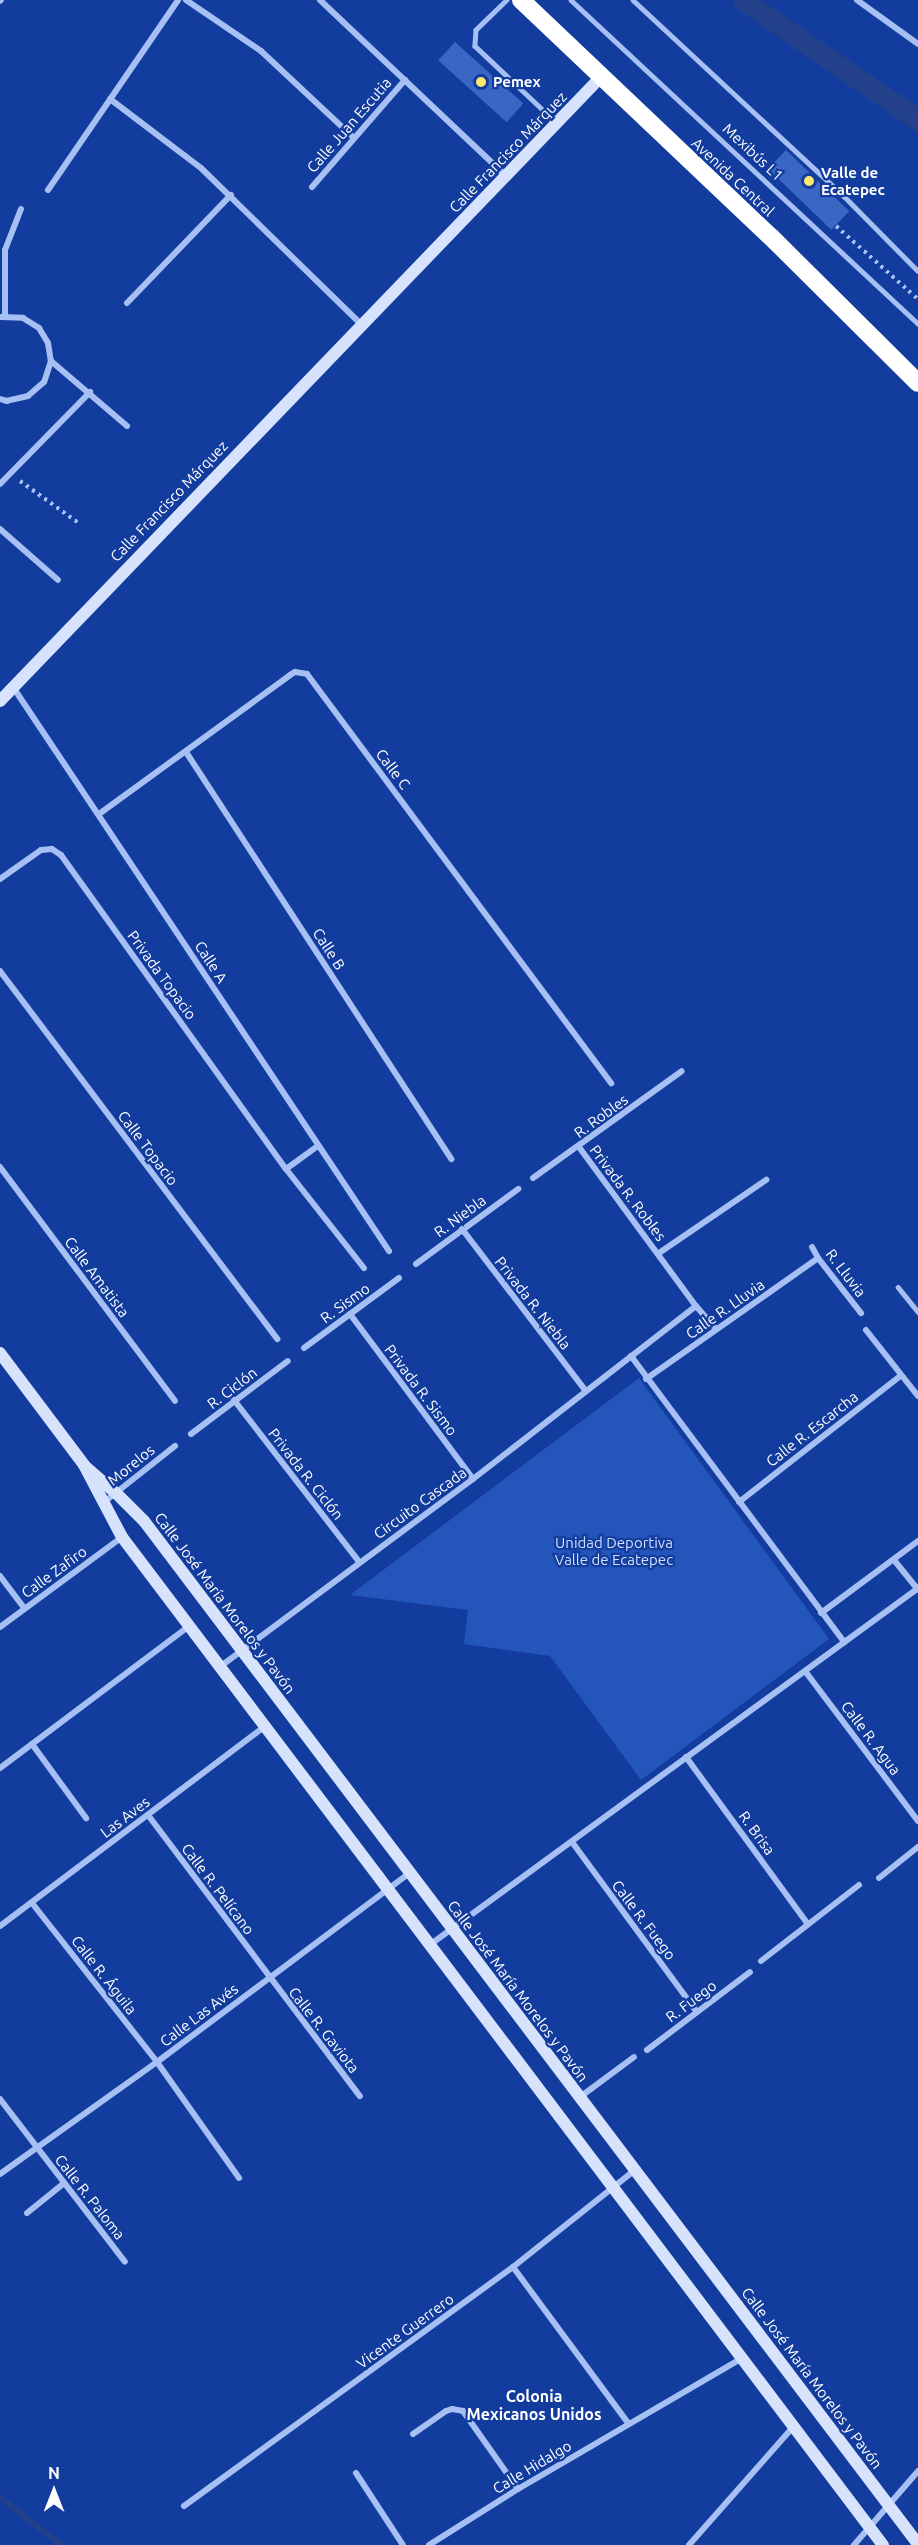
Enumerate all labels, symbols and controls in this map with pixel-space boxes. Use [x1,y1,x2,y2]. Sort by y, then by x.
place label: Pemex [493,73,541,91]
street label: Calle Juan Escutia [303,74,395,176]
marker: Pemex [474,75,488,89]
street label: Calle Francisco Márquez [446,88,570,216]
street label: Mexibús L1 [719,120,787,184]
street label: Avenida Central [688,134,778,220]
place label: Valle de Ecatepec [821,163,885,198]
marker: Valle de Ecatepec [802,174,816,188]
street label: Calle Francisco Márquez [107,437,231,565]
street label: Calle C [372,745,414,793]
street label: Calle B [309,925,349,973]
street label: Privada Topacio [124,927,200,1023]
street label: Calle A [191,938,231,986]
street label: R. Robles [571,1090,631,1142]
street label: Calle Topacio [114,1107,182,1189]
street label: Privada R. Robles [586,1141,670,1245]
street label: R. Niebla [431,1191,489,1241]
street label: Calle Amatista [61,1233,133,1321]
street label: R. Lluvia [822,1245,870,1301]
street label: Privada R. Niebla [491,1253,575,1353]
street label: Calle R. Lluvia [682,1275,768,1343]
street label: R. Sismo [317,1279,373,1327]
street label: Privada R. Sismo [381,1341,461,1439]
street label: R. Ciclón [204,1363,260,1413]
street label: Calle R. Escarcha [762,1388,862,1470]
street label: Privada R. Ciclón [265,1425,347,1523]
street label: Morelos [104,1441,158,1489]
street label: Circuito Cascada [370,1463,470,1543]
street label: Calle José María Morelos y Pavón [151,1509,299,1697]
park label: Unidad Deportiva Valle de Ecatepec [555,1533,673,1568]
street label: Calle Zafiro [18,1542,90,1602]
street label: Calle R. Agua [837,1698,905,1778]
street label: Las Aves [97,1793,153,1841]
street label: R. Brisa [735,1808,779,1858]
street label: Calle R. Pelícano [178,1840,258,1938]
street label: Calle R. Fuego [608,1877,680,1963]
street label: Calle José María Morelos y Pavón [444,1897,592,2085]
street label: Calle R. Águila [68,1932,140,2018]
street label: R. Fuego [662,1976,720,2026]
street label: Calle Las Avés [156,1980,242,2050]
street label: Calle R. Gaviota [285,1983,363,2077]
street label: Calle R. Paloma [51,2151,129,2243]
street label: Calle José María Morelos y Pavón [738,2284,886,2472]
street label: Vicente Guerrero [353,2290,457,2372]
district label: Colonia Mexicanos Unidos [467,2386,601,2424]
street label: Calle Hidalgo [489,2437,575,2497]
north arrow [24,2461,84,2521]
text: N [48,2464,60,2482]

